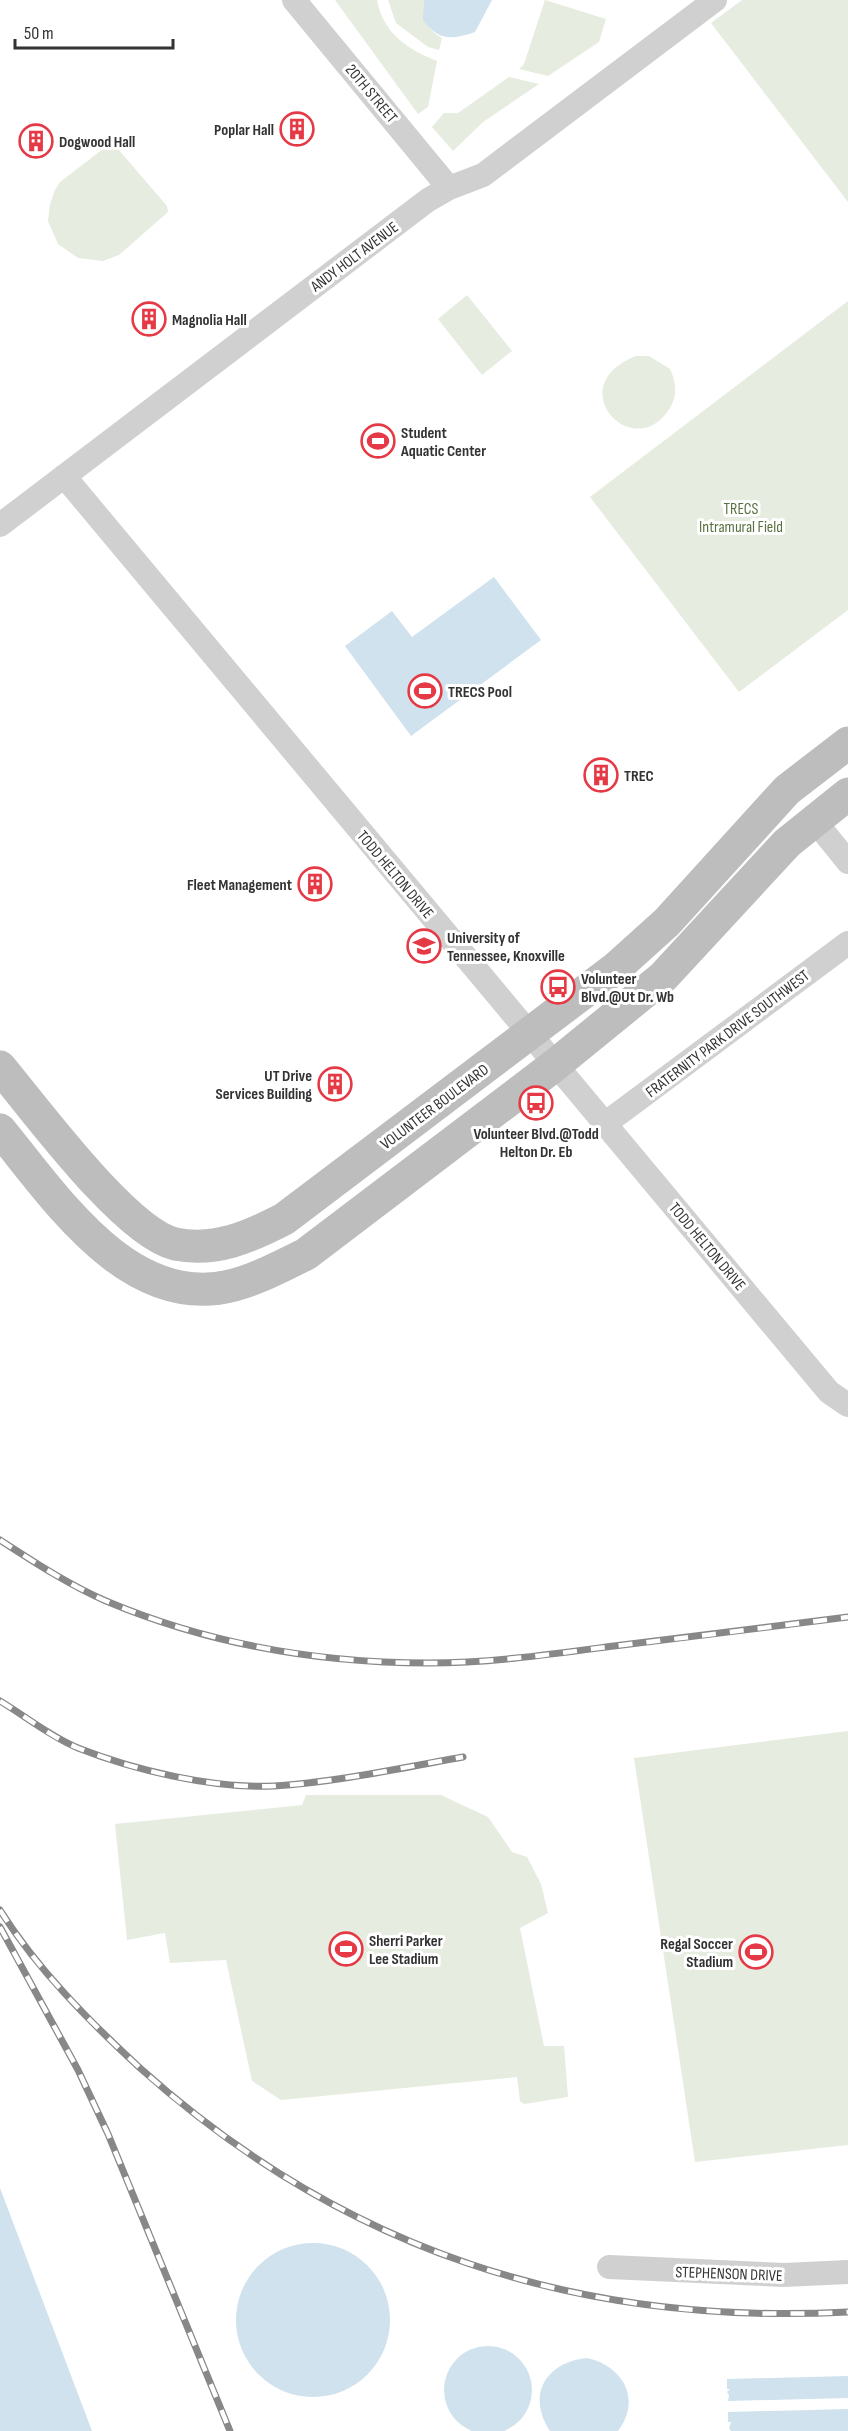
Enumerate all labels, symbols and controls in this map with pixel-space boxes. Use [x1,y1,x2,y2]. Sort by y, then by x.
scale bar [15,12,172,50]
text: 50 m [24,23,54,44]
street label: 20TH STREET [341,61,401,128]
building icon: Poplar Hall [279,111,315,147]
place label: Poplar Hall [214,121,274,140]
building icon: Dogwood Hall [18,123,54,159]
place label: Dogwood Hall [59,133,135,152]
street label: ANDY HOLT AVENUE [307,218,402,297]
building icon: Magnolia Hall [131,301,167,337]
place label: Magnolia Hall [172,311,247,330]
sports icon: Student Aquatic Center [360,423,396,459]
place label: Student Aquatic Center [400,424,486,461]
park label: TRECS Intramural Field [699,500,783,537]
sports icon: TRECS Pool [407,673,443,709]
place label: TRECS Pool [448,683,512,702]
building icon: TREC [583,757,619,793]
place label: TREC [624,767,654,786]
street label: TODD HELTON DRIVE [353,827,437,923]
building icon: Fleet Management [297,866,333,902]
place label: Fleet Management [187,876,292,895]
school or university icon: University of Tennessee, Knoxville [406,928,442,964]
place label: University of Tennessee, Knoxville [447,929,565,966]
street label: FRATERNITY PARK DRIVE SOUTHWEST [642,966,814,1102]
bus stop icon: Volunteer Blvd.@Ut Dr. Wb [540,969,576,1005]
place label: Volunteer Blvd.@Ut Dr. Wb [581,970,674,1007]
street label: VOLUNTEER BOULEVARD [377,1060,493,1154]
building icon: UT Drive Services Building [317,1066,353,1102]
place label: UT Drive Services Building [216,1067,312,1104]
bus stop icon: Volunteer Blvd.@Todd Helton Dr. Eb [518,1085,554,1121]
place label: Volunteer Blvd.@Todd Helton Dr. Eb [473,1125,599,1162]
street label: TODD HELTON DRIVE [665,1199,749,1295]
sports icon: Sherri Parker Lee Stadium [328,1931,364,1967]
place label: Sherri Parker Lee Stadium [369,1932,443,1969]
sports icon: Regal Soccer Stadium [738,1934,774,1970]
place label: Regal Soccer Stadium [660,1935,733,1972]
street label: STEPHENSON DRIVE [675,2263,783,2286]

